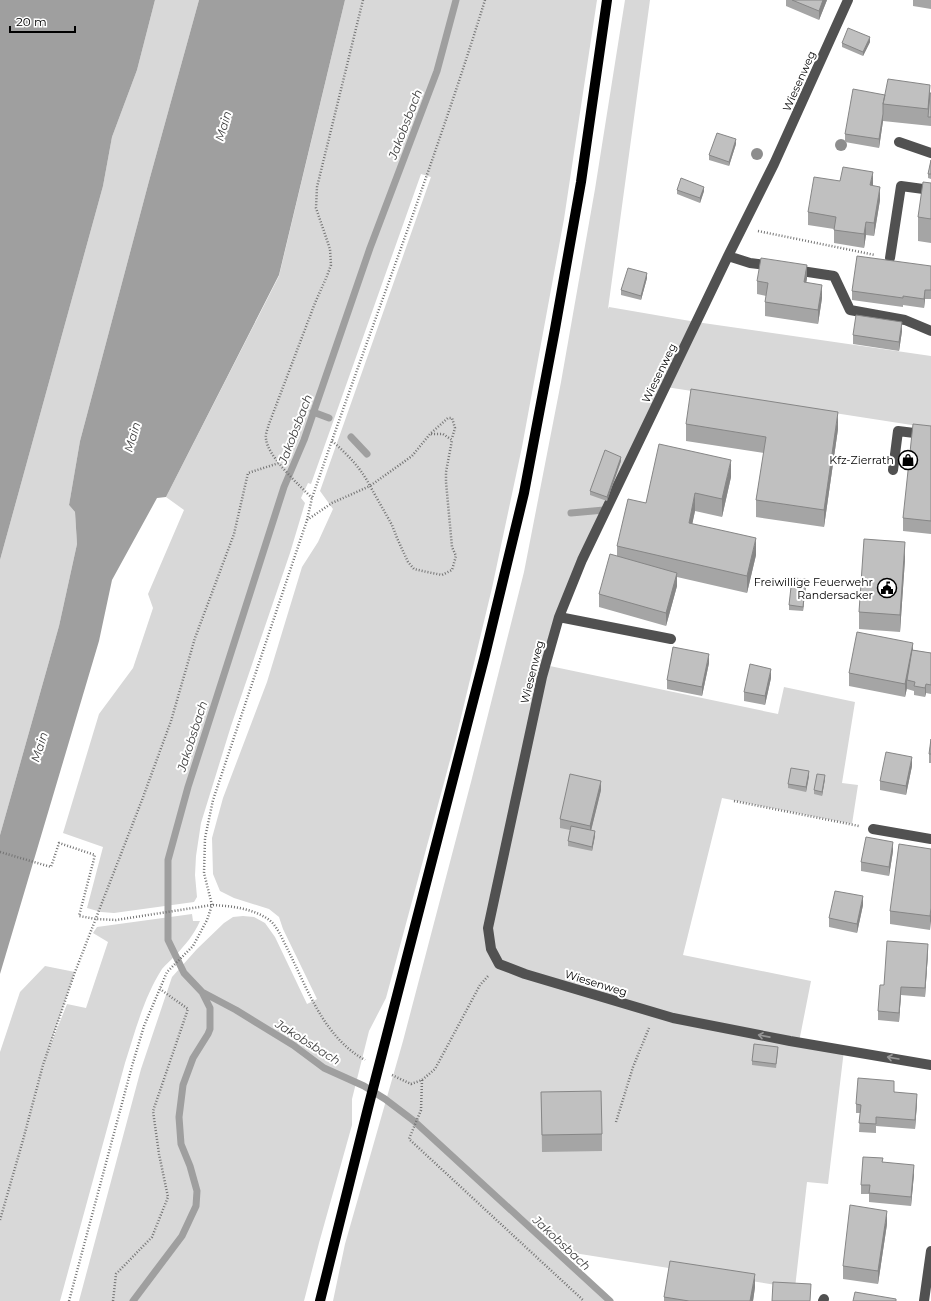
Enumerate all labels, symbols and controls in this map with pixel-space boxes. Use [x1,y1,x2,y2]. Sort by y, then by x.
scale bar [10,8,75,34]
text: 20 m [16,14,47,29]
street label: Wiesenweg [779,49,819,113]
water label: Jakobsbach [384,87,425,162]
water label: Main [212,109,234,143]
street label: Wiesenweg [639,341,679,405]
water label: Jakobsbach [274,392,315,467]
water label: Main [121,420,143,454]
shop icon: Kfz-Zierrath [897,449,919,471]
place label: Kfz-Zierrath [829,453,894,467]
place label: Freiwillige Feuerwehr Randersacker [754,575,873,602]
public building icon: Freiwillige Feuerwehr Randersacker [876,577,898,599]
street label: Wiesenweg [517,639,547,705]
water label: Jakobsbach [173,699,210,774]
water label: Main [27,730,51,764]
street label: Wiesenweg [563,967,629,999]
water label: Jakobsbach [272,1016,343,1068]
one-way arrow [758,1032,771,1040]
one-way arrow [886,1054,899,1062]
water label: Jakobsbach [529,1212,594,1274]

